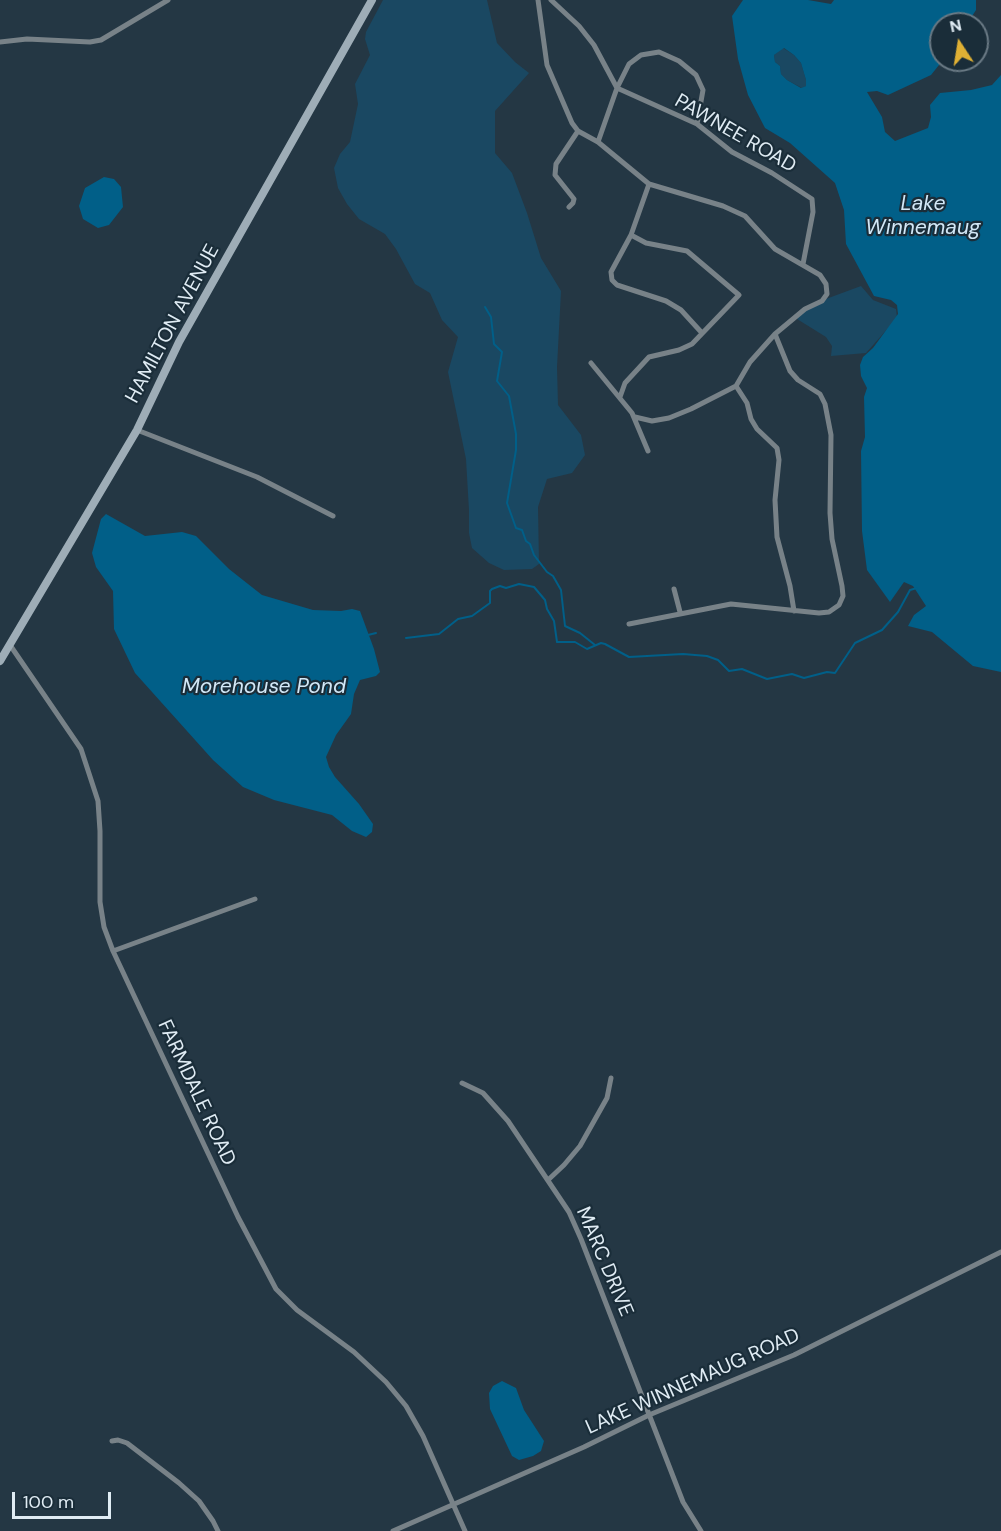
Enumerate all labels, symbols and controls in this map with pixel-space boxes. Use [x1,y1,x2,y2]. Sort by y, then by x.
north arrow [929,12,989,72]
text: N [948,14,963,37]
street label: PAWNEE ROAD [670,90,800,178]
water label: Lake Winnemaug [865,191,981,241]
street label: HAMILTON AVENUE [121,241,225,407]
water label: Morehouse Pond [182,674,346,700]
street label: FARMDALE ROAD [152,1016,240,1170]
street label: MARC DRIVE [570,1204,638,1320]
street label: LAKE WINNEMAUG ROAD [582,1324,804,1440]
scale bar [15,1480,114,1518]
text: 100 m [23,1490,74,1514]

